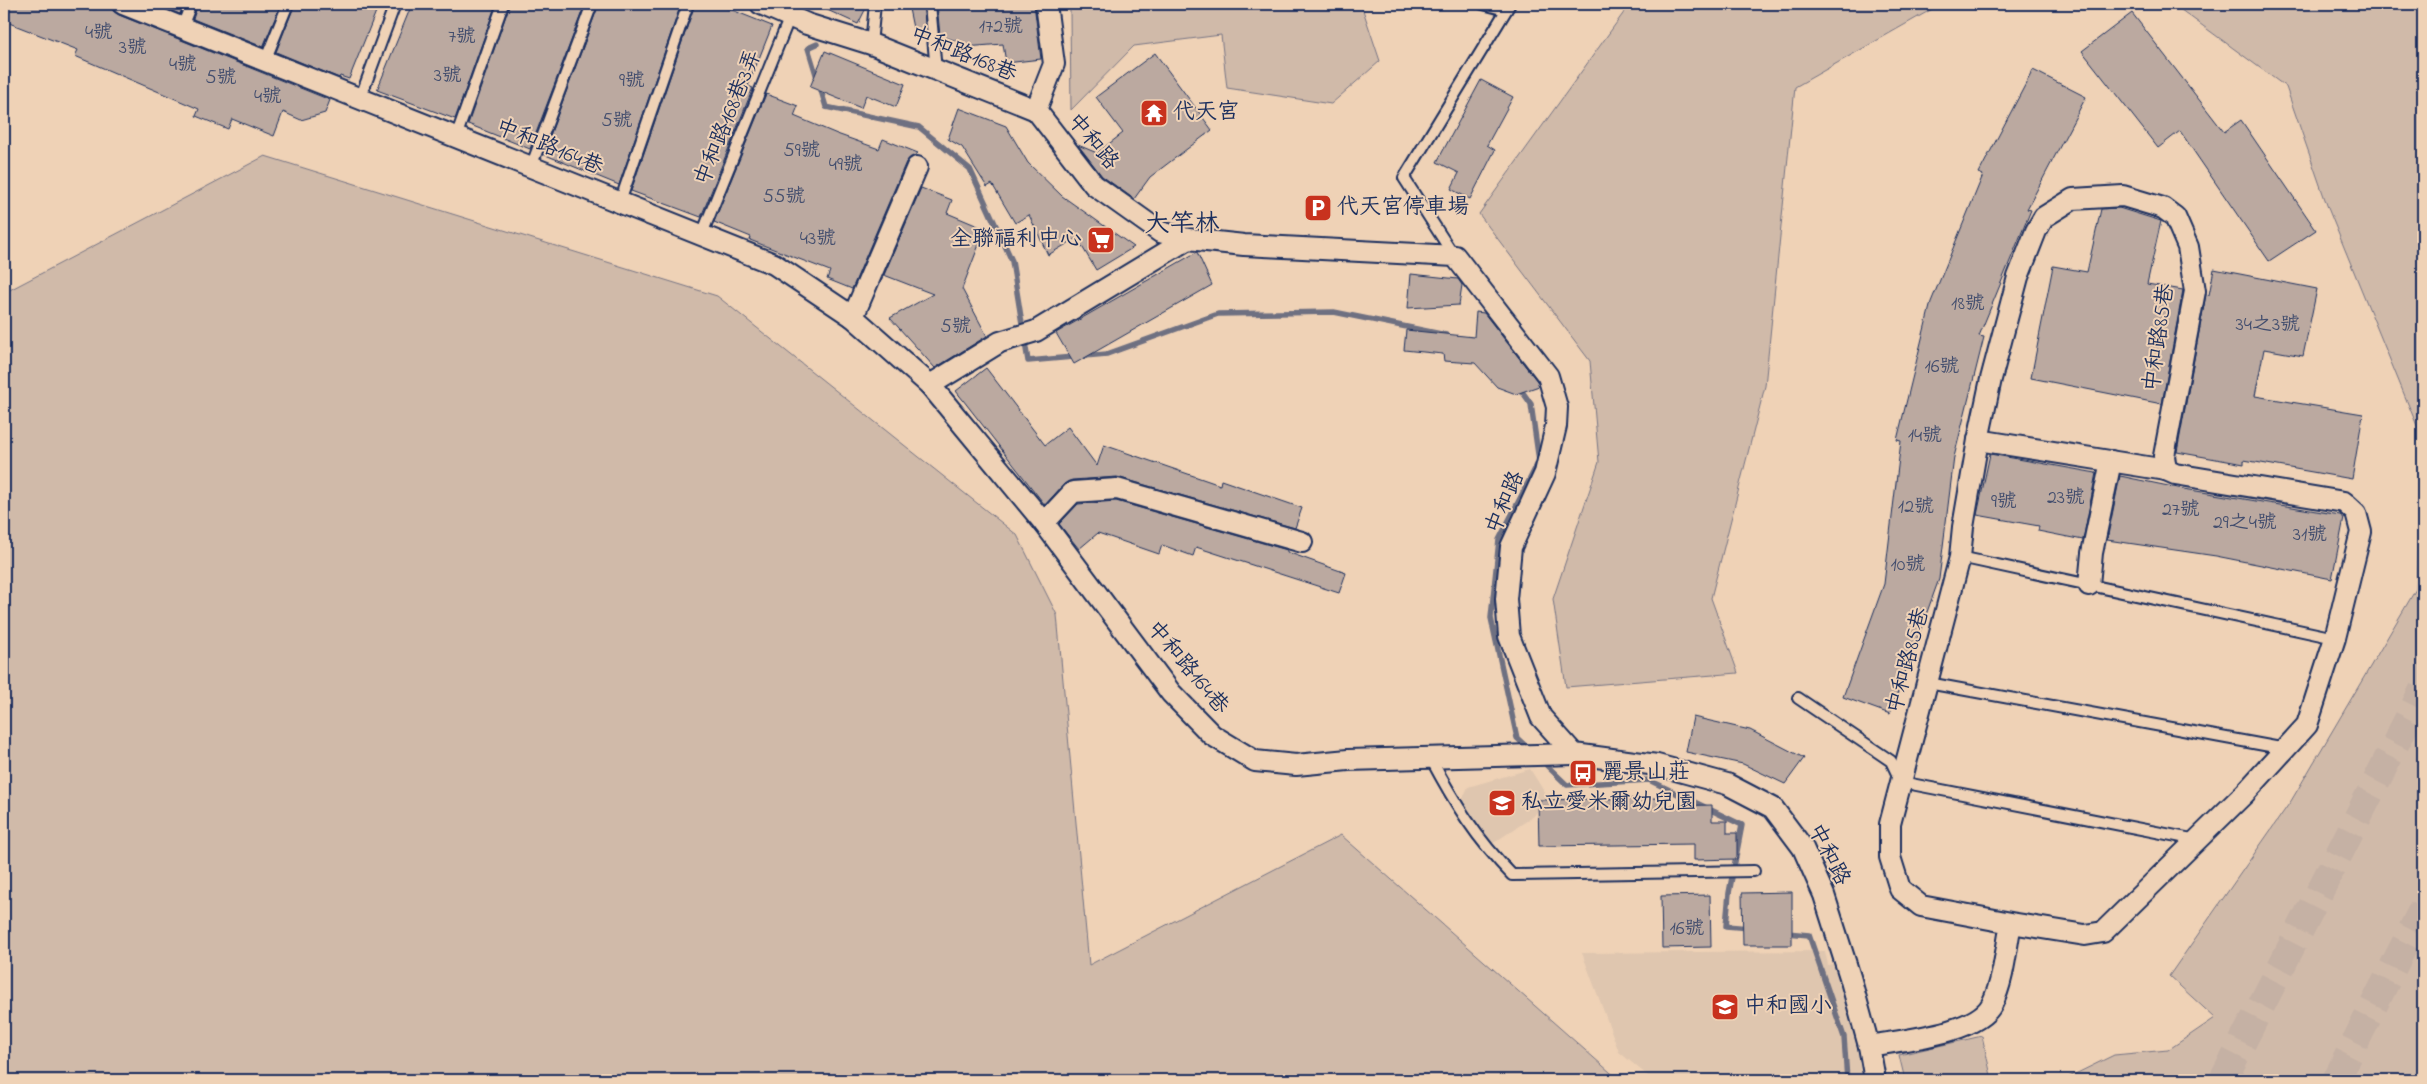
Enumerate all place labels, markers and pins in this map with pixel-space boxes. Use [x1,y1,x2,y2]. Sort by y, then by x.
place label: 代天宮 [1173,97,1239,129]
temple icon: 代天宮 [1139,98,1169,128]
place label: 代天宮停車場 [1337,192,1469,224]
parking icon: 代天宮停車場 [1303,193,1333,223]
place label: 全聯福利中心 [950,224,1082,256]
supermarket icon: 全聯福利中心 [1086,225,1116,255]
place label: 麗景山莊 [1602,757,1690,789]
bus stop icon: 麗景山莊 [1568,758,1598,788]
place label: 私立愛米爾幼兒園 [1521,787,1697,819]
school or university icon: 私立愛米爾幼兒園 [1487,788,1517,818]
place label: 中和國小 [1744,991,1832,1023]
school or university icon: 中和國小 [1710,992,1740,1022]

